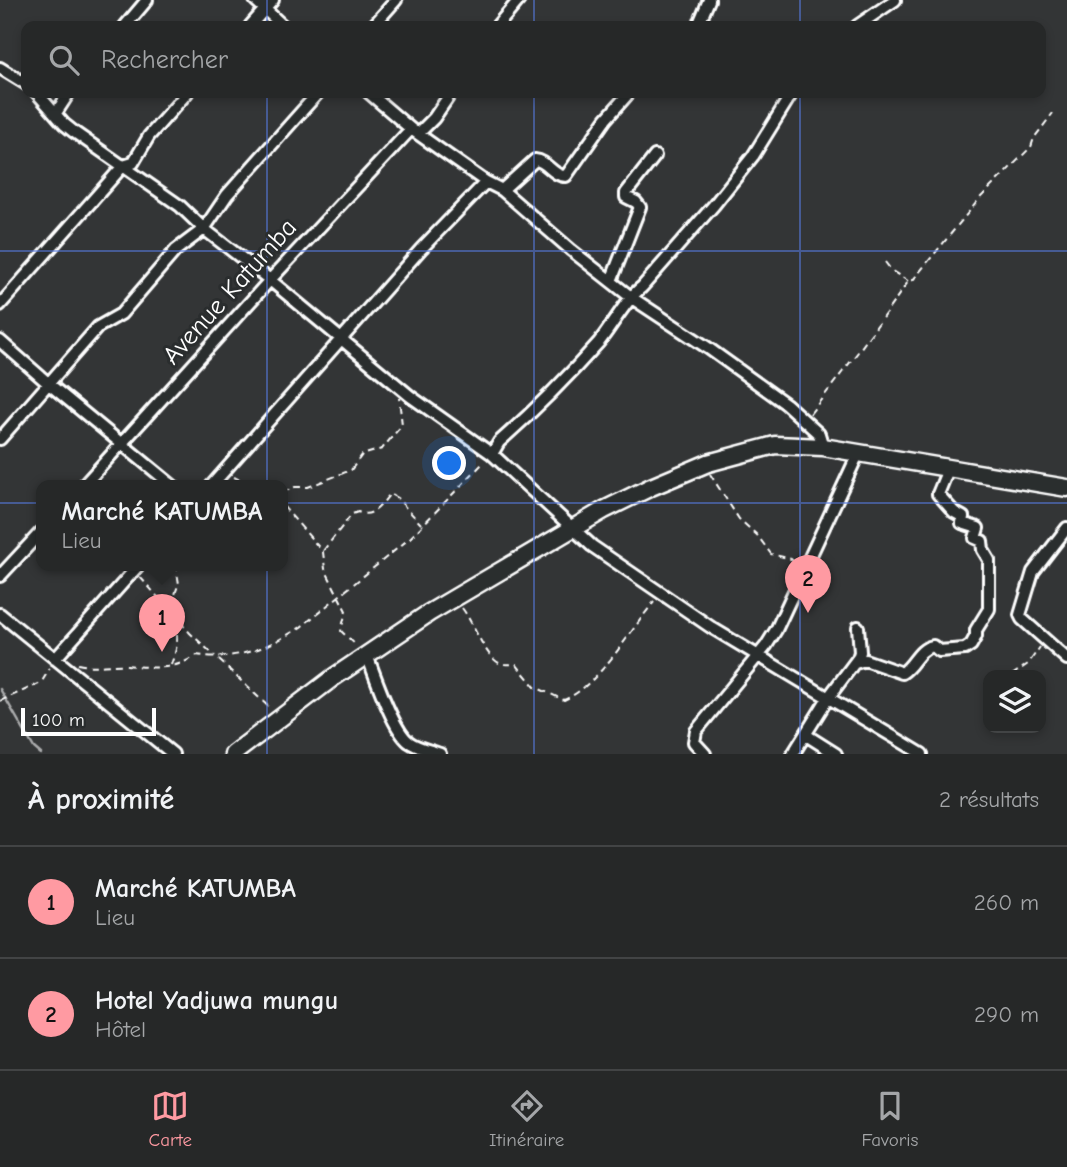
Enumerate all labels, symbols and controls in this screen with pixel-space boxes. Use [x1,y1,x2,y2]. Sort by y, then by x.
search box [21,21,1046,98]
icon: search [45,41,83,79]
text: Rechercher [101,45,228,75]
street label: Avenue Katumba [157,213,303,371]
your location [432,446,466,480]
popup [36,480,288,571]
text: Marché KATUMBA [62,497,262,527]
text: Lieu [62,527,102,554]
pin: 2 [785,555,831,613]
pin: 1 [139,594,185,652]
map controls [983,670,1046,733]
button: layers [983,670,1046,733]
scale bar [21,705,156,737]
text: 100 m [32,709,85,731]
text: À proximité [28,782,174,817]
text: 2 résultats [939,786,1039,813]
text: Marché KATUMBA [95,874,296,904]
text: 1 [46,889,56,916]
text: 260 m [974,889,1039,916]
text: Lieu [95,904,135,931]
text: Hotel Yadjuwa mungu [95,986,338,1016]
text: 2 [45,1001,57,1028]
text: 290 m [974,1001,1039,1028]
text: Hôtel [95,1016,146,1043]
tab: Carte [149,1087,192,1151]
tab: Itinéraire [489,1087,564,1151]
tab: Favoris [861,1087,918,1151]

